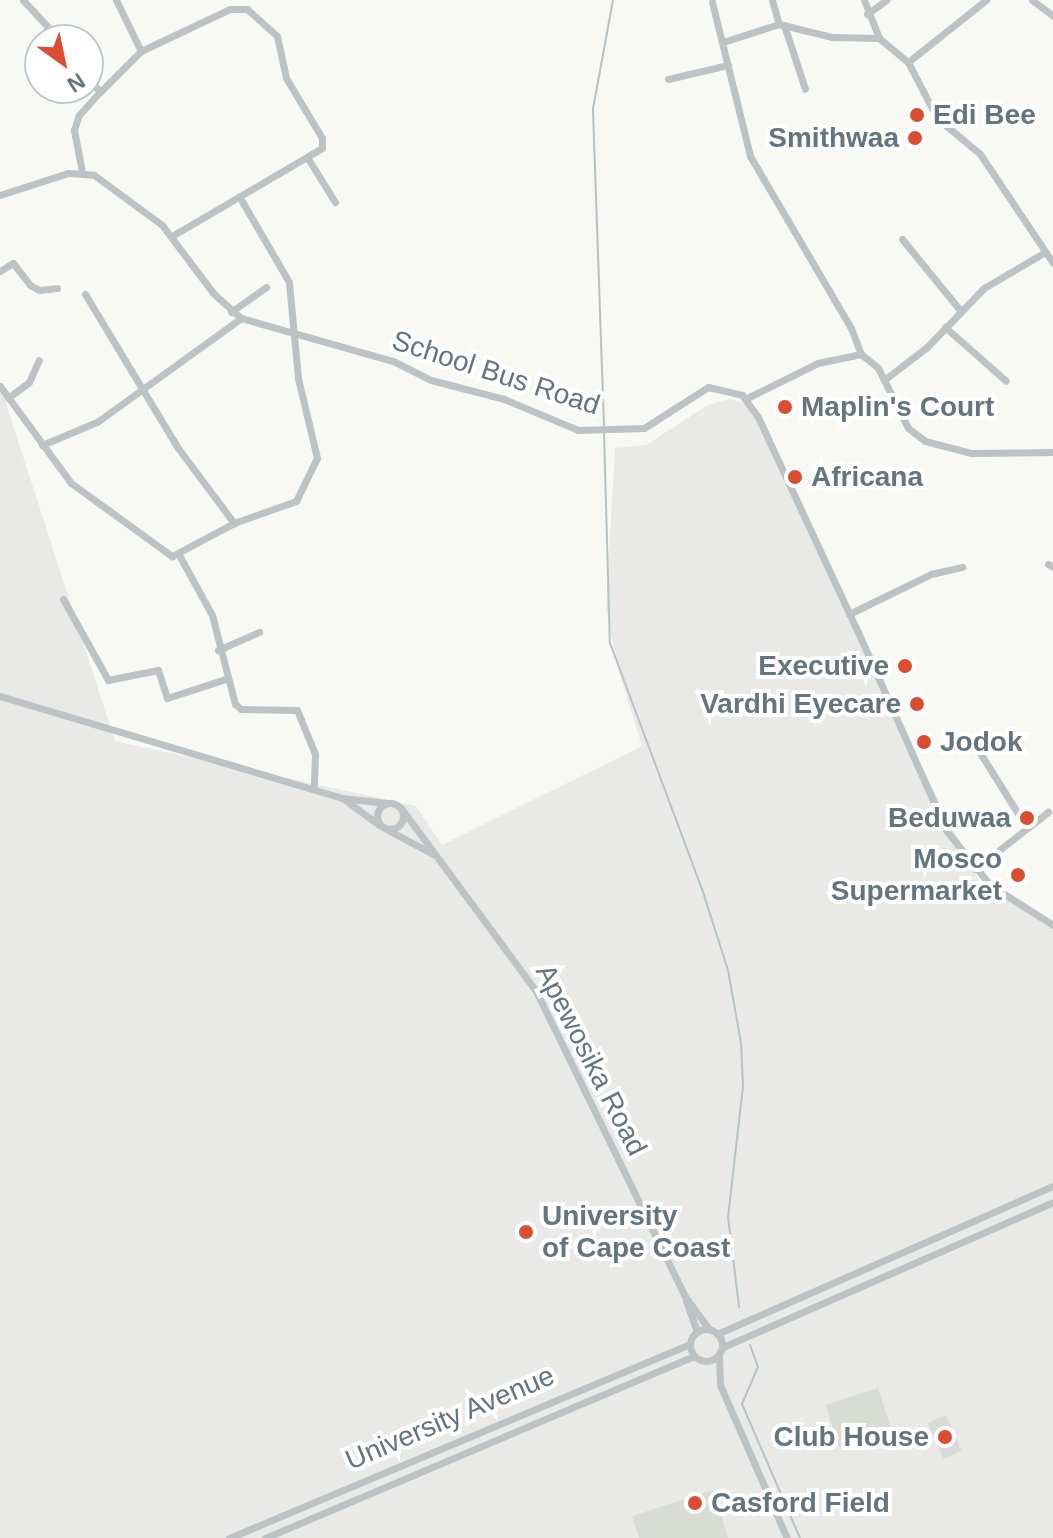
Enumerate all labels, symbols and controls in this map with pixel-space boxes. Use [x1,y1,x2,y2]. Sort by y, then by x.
north arrow [24,24,104,104]
text: N [63,68,90,98]
place label: Edi Bee [933,98,1036,132]
marker: Edi Bee [908,106,926,124]
place label: Smithwaa [768,121,899,155]
marker: Smithwaa [906,129,924,147]
street label: School Bus Road [388,324,604,422]
place label: Maplin's Court [801,390,994,424]
marker: Maplin's Court [776,398,794,416]
place label: Africana [811,460,923,494]
marker: Africana [786,468,804,486]
place label: Executive [758,649,889,683]
marker: Executive [896,657,914,675]
place label: Vardhi Eyecare [700,687,901,721]
marker: Vardhi Eyecare [908,695,926,713]
place label: Jodok [940,725,1022,759]
marker: Jodok [915,733,933,751]
place label: Beduwaa [888,801,1011,835]
marker: Beduwaa [1018,809,1036,827]
place label: Mosco Supermarket [831,842,1002,908]
marker: Mosco Supermarket [1009,866,1027,884]
street label: Apewosika Road [528,959,654,1161]
place label: University of Cape Coast [542,1199,730,1265]
marker: University of Cape Coast [517,1223,535,1241]
street label: University Avenue [340,1359,560,1477]
place label: Club House [773,1420,929,1454]
marker: Club House [936,1428,954,1446]
place label: Casford Field [711,1486,890,1520]
marker: Casford Field [686,1494,704,1512]

